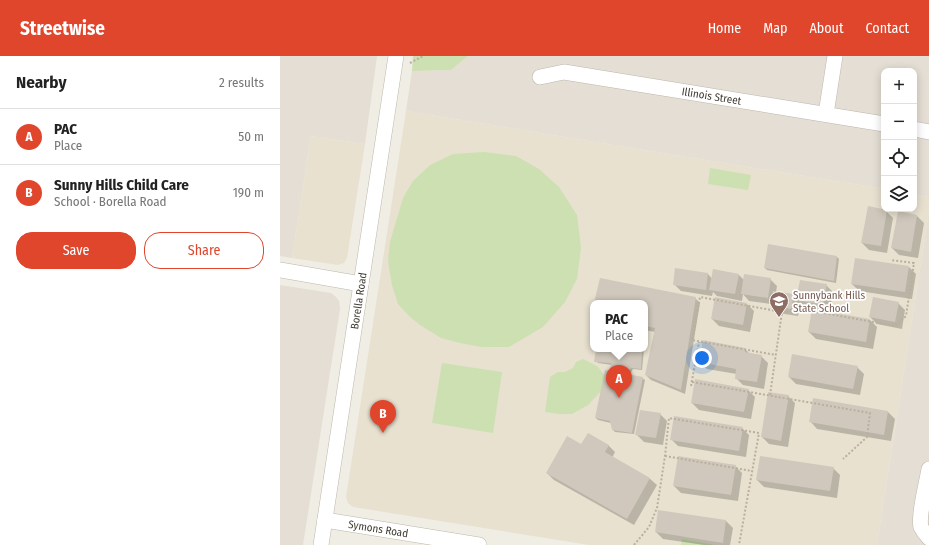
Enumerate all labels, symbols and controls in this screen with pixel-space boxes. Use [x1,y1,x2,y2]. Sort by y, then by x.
text: Streetwise [20,17,105,40]
text: Home [708,20,741,37]
text: Map [763,20,787,37]
text: About [809,20,844,37]
text: Contact [866,20,909,37]
map controls [881,68,917,212]
button: + [881,68,917,104]
text: Nearby [16,72,67,93]
text: 2 results [219,75,264,90]
street label: Illinois Street [681,85,743,107]
button: − [881,104,917,140]
text: PAC [54,120,77,138]
text: A [25,129,33,144]
text: 50 m [238,129,264,144]
text: Place [54,138,82,153]
button: locate [881,140,917,176]
text: Sunny Hills Child Care [54,176,189,194]
button: layers [881,176,917,212]
text: B [25,185,33,200]
text: 190 m [233,185,264,200]
text: School · Borella Road [54,194,167,209]
button: Save [16,232,136,269]
button: Share [144,232,264,269]
street label: Borella Road [348,272,369,330]
place label: Sunnybank Hills State School [793,289,866,315]
school or university icon: Sunnybank Hills State School [768,290,790,318]
popup [590,300,648,352]
text: PAC [605,310,628,328]
text: Place [605,328,633,343]
your location [692,348,712,368]
pin: A [606,365,632,398]
pin: B [370,400,396,433]
street label: Symons Road [347,517,409,540]

